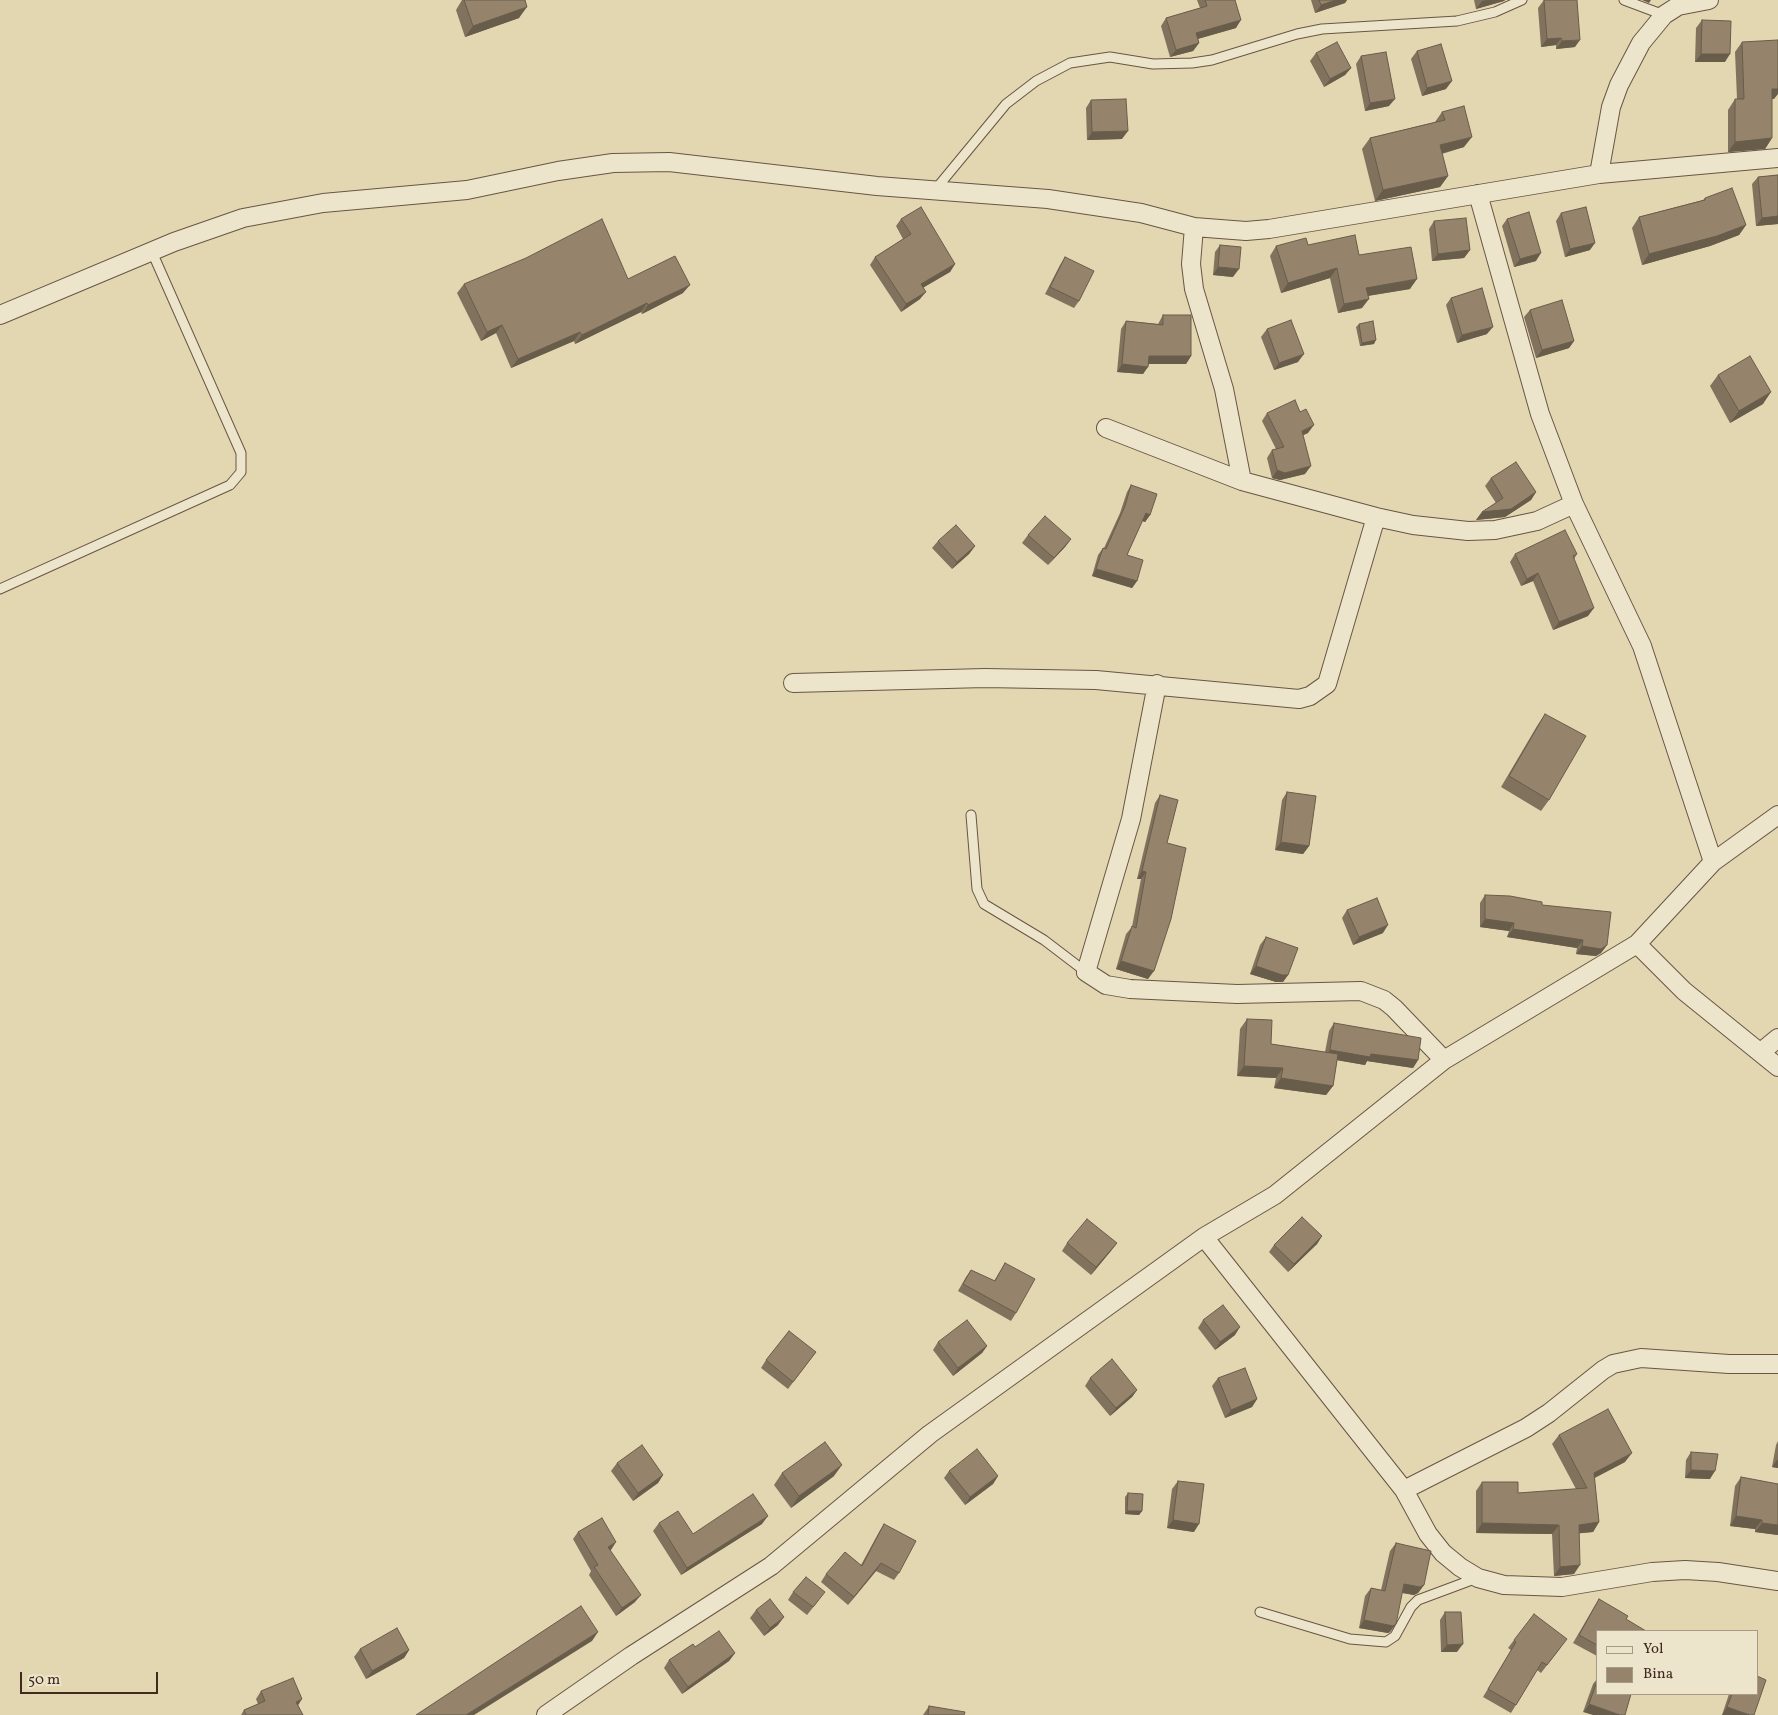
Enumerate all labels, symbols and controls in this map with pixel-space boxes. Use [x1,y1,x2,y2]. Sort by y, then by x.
legend [1596,1630,1758,1695]
text: Yol [1643,1639,1663,1660]
scale bar [22,1662,160,1694]
text: Bina [1643,1664,1673,1685]
text: 50 m [28,1670,60,1691]

